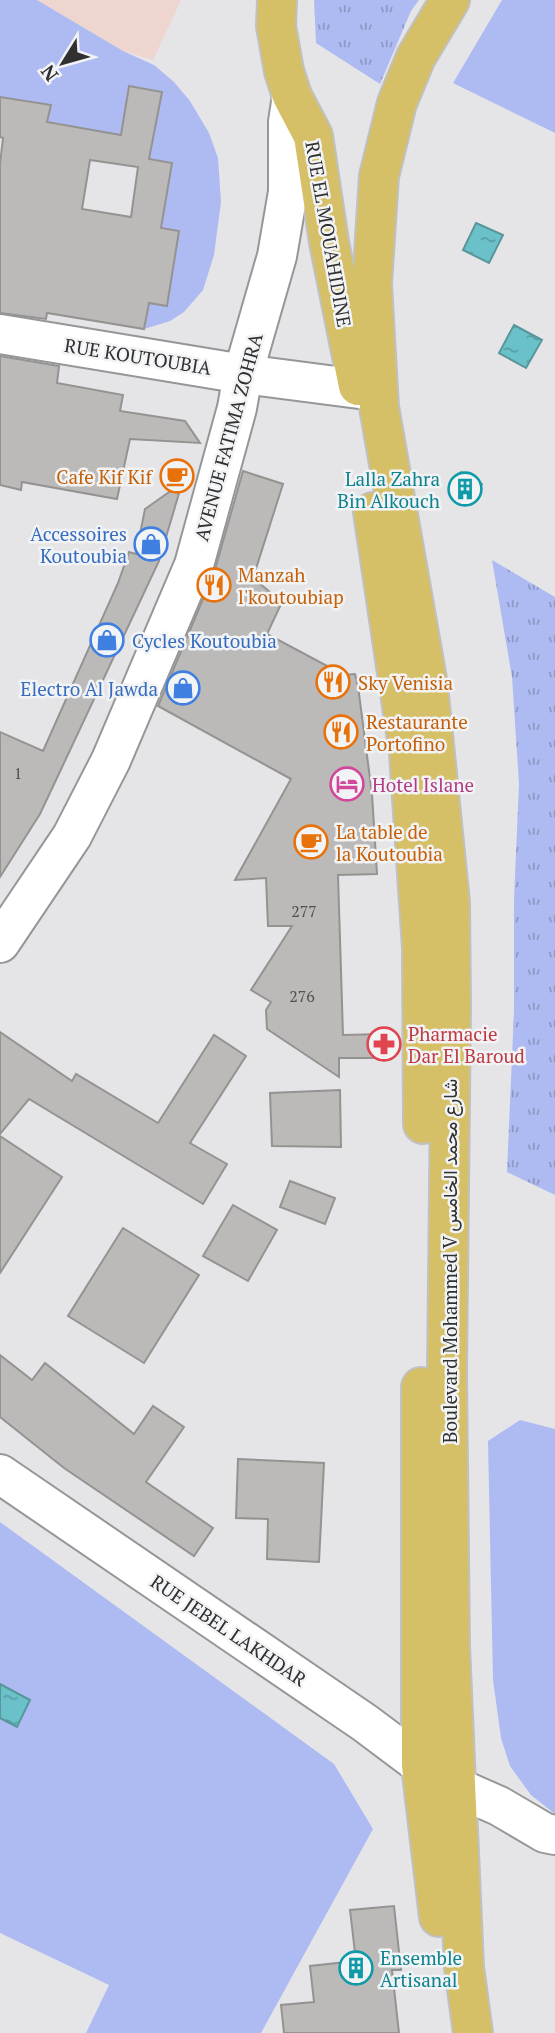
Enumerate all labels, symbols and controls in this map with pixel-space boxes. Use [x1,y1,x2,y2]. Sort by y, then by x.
north arrow [28,28,98,98]
text: N [34,60,63,87]
street label: RUE EL MOUAHIDINE [300,139,358,329]
street label: AVENUE FATIMA ZOHRA [188,330,268,544]
street label: RUE KOUTOUBIA [63,332,213,380]
cafe icon: Cafe Kif Kif [158,457,196,495]
place label: Cafe Kif Kif [56,464,153,489]
place label: Lalla Zahra Bin Alkouch [337,466,440,513]
building icon: Lalla Zahra Bin Alkouch [446,470,484,508]
place label: Accessoires Koutoubia [30,521,127,568]
shop icon: Accessoires Koutoubia [132,525,170,563]
place label: Manzah l'koutoubiap [238,562,344,609]
restaurant icon: Manzah l'koutoubiap [195,566,233,604]
shop icon: Cycles Koutoubia [88,621,126,659]
place label: Cycles Koutoubia [132,628,277,653]
restaurant icon: Sky Venisia [314,663,352,701]
shop icon: Electro Al Jawda [164,669,202,707]
place label: Sky Venisia [358,670,453,695]
place label: Electro Al Jawda [20,676,158,701]
place label: Restaurante Portofino [366,709,468,756]
restaurant icon: Restaurante Portofino [322,713,360,751]
house number: 1 [14,762,22,784]
hotel icon: Hotel Islane [328,765,366,803]
place label: Hotel Islane [372,772,474,797]
place label: La table de la Koutoubia [336,819,443,866]
cafe icon: La table de la Koutoubia [292,823,330,861]
house number: 277 [291,900,317,922]
house number: 276 [289,985,315,1007]
place label: Pharmacie Dar El Baroud [408,1021,525,1068]
pharmacy icon: Pharmacie Dar El Baroud [365,1025,403,1063]
street label: Boulevard Mohammed V شارع محمد الخامس [437,1079,463,1443]
street label: RUE JEBEL LAKHDAR [146,1568,312,1692]
place label: Ensemble Artisanal [380,1945,462,1992]
building icon: Ensemble Artisanal [337,1949,375,1987]

